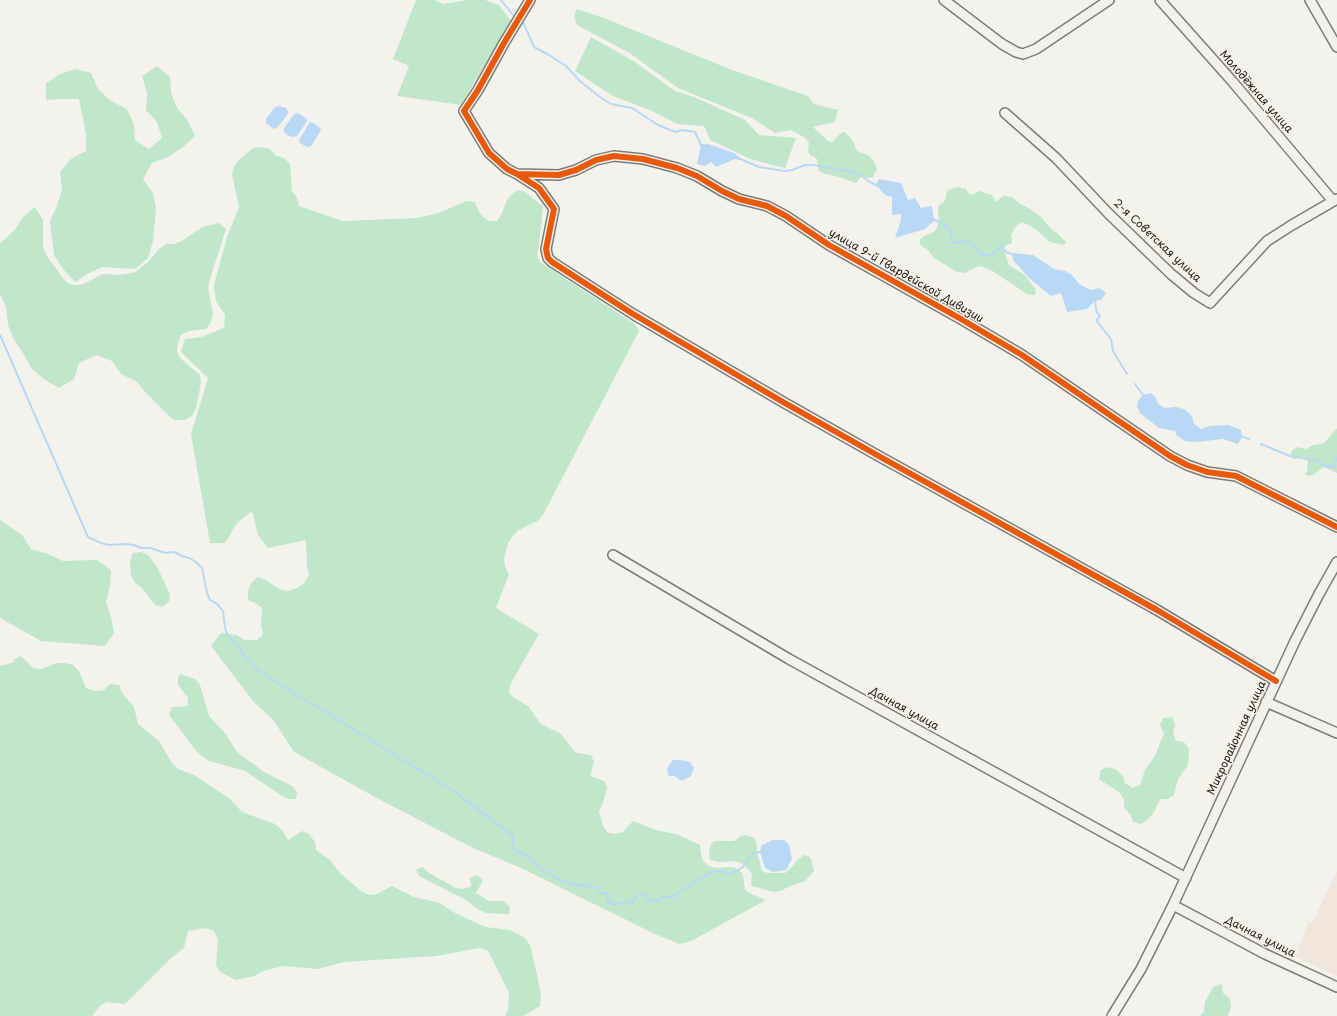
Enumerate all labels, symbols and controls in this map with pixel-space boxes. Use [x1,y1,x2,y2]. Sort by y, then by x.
street label: Молодёжная улица [1217,48,1295,136]
street label: 2-я Советская улица [1110,197,1204,285]
street label: улица 9-й Гвардейской Дивизии [826,226,986,326]
street label: Микрорайонная улица [1205,679,1269,797]
street label: Дачная улица [867,684,941,734]
street label: Дачная улица [1223,914,1297,960]

